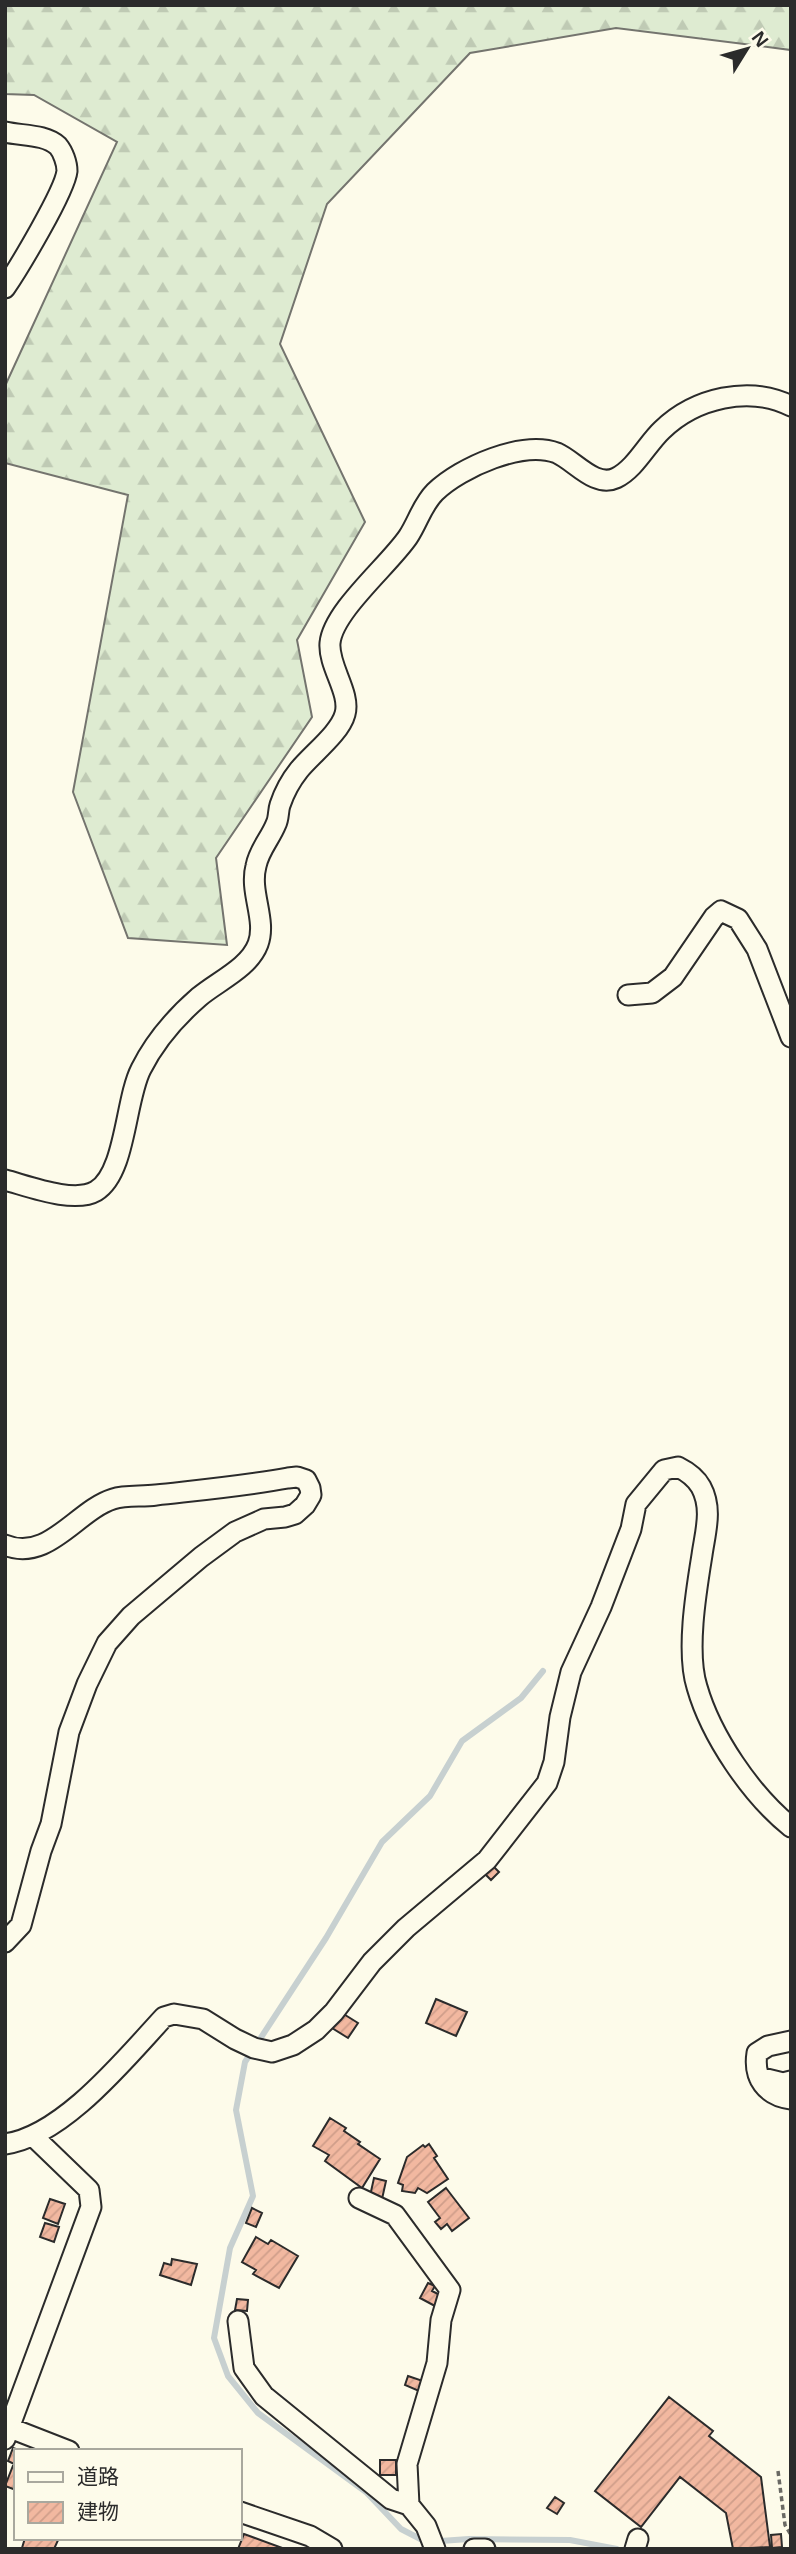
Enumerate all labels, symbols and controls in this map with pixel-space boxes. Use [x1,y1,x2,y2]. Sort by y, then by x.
north arrow [712,14,782,84]
text: N [748,27,773,51]
legend [14,2449,242,2540]
text: 道路 [77,2465,119,2488]
text: 建物 [77,2500,119,2523]

